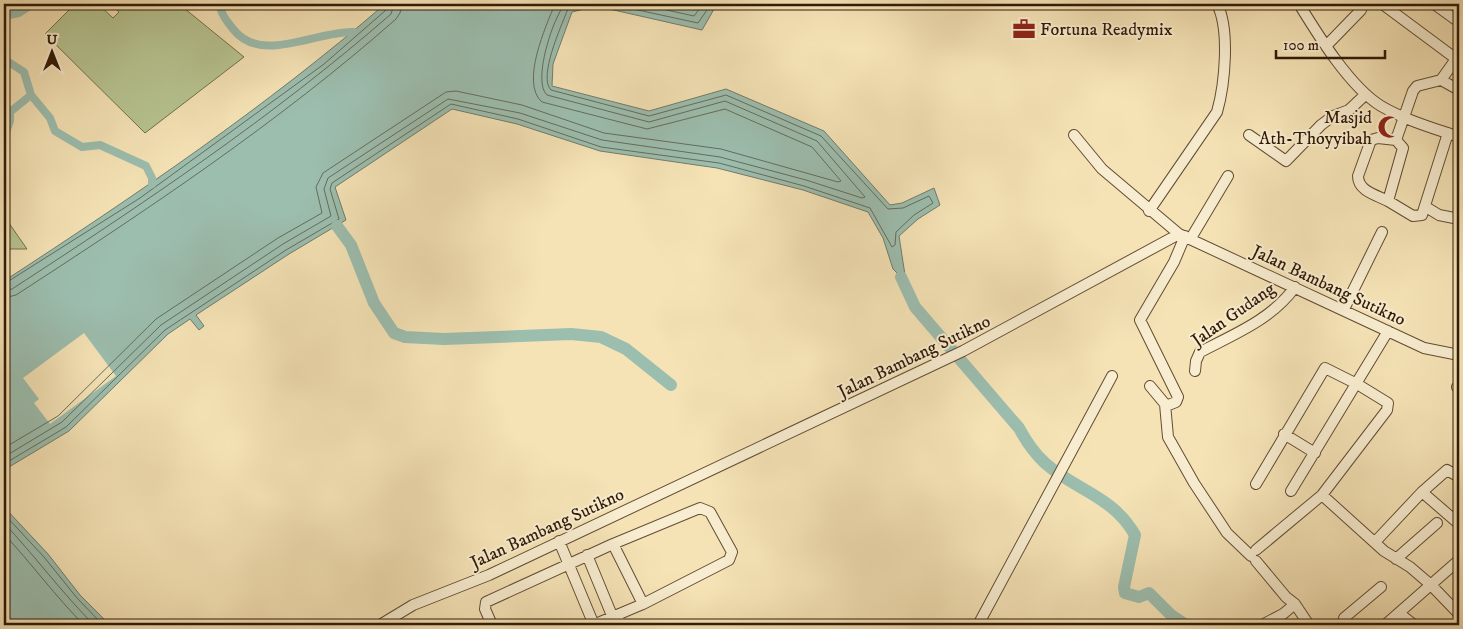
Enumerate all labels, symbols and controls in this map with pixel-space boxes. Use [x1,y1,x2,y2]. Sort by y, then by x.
office icon: Fortuna Readymix [1011,16,1037,42]
place label: Fortuna Readymix [1040,19,1173,41]
north arrow [28,28,78,78]
scale bar [1276,28,1384,60]
text: U [47,31,58,49]
text: 100 m [1283,36,1319,55]
place label: Masjid Ath-Thoyyibah [1259,107,1373,150]
mosque icon: Masjid Ath-Thoyyibah [1376,114,1402,140]
street label: Jalan Bambang Sutikno [1246,240,1409,331]
street label: Jalan Gudang [1186,278,1280,353]
street label: Jalan Bambang Sutikno [833,310,994,404]
street label: Jalan Bambang Sutikno [465,484,628,575]

